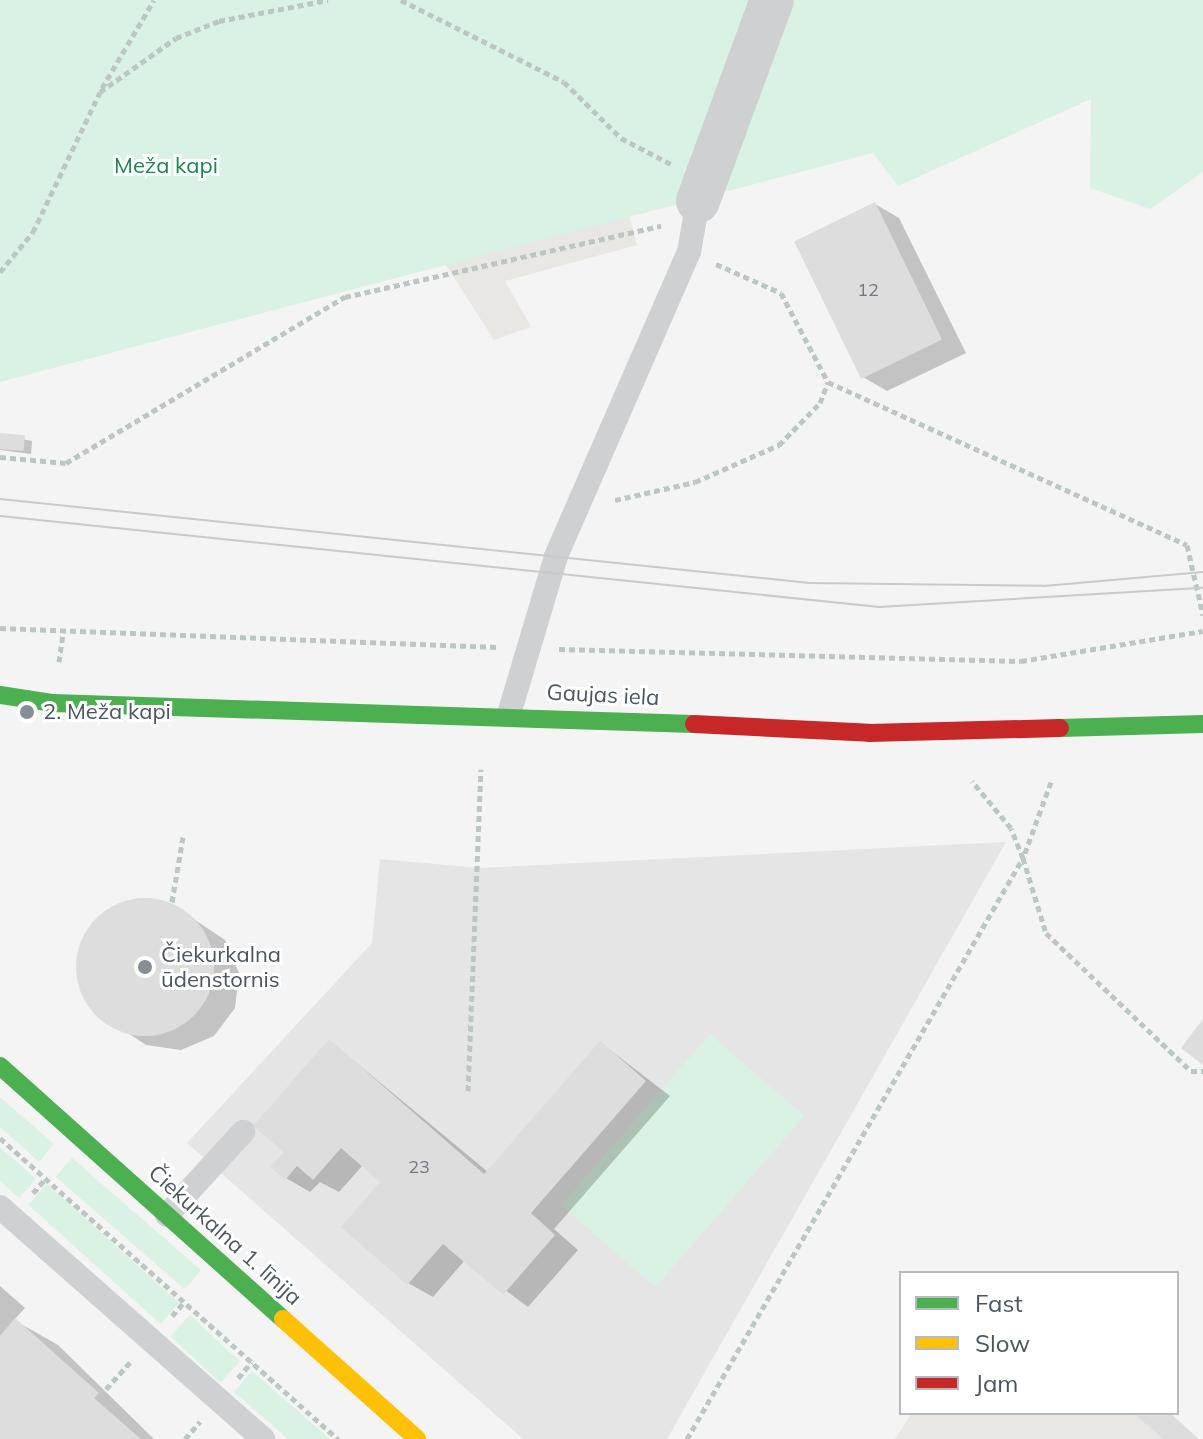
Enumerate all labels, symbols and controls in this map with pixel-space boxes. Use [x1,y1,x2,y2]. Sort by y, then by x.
park label: Meža kapi [114,153,218,179]
house number: 12 [857,279,879,301]
street label: Gaujas iela [546,679,660,711]
place label: 2. Meža kapi [43,699,171,725]
marker: 2. Meža kapi [18,703,36,721]
place label: Čiekurkalna ūdenstornis [161,941,281,992]
marker: Čiekurkalna ūdenstornis [136,958,154,976]
house number: 23 [408,1156,430,1178]
street label: Čiekurkalna 1. līnija [143,1159,307,1311]
legend [899,1271,1179,1415]
text: Fast [975,1288,1023,1318]
text: Slow [975,1328,1030,1358]
text: Jam [975,1368,1018,1398]

